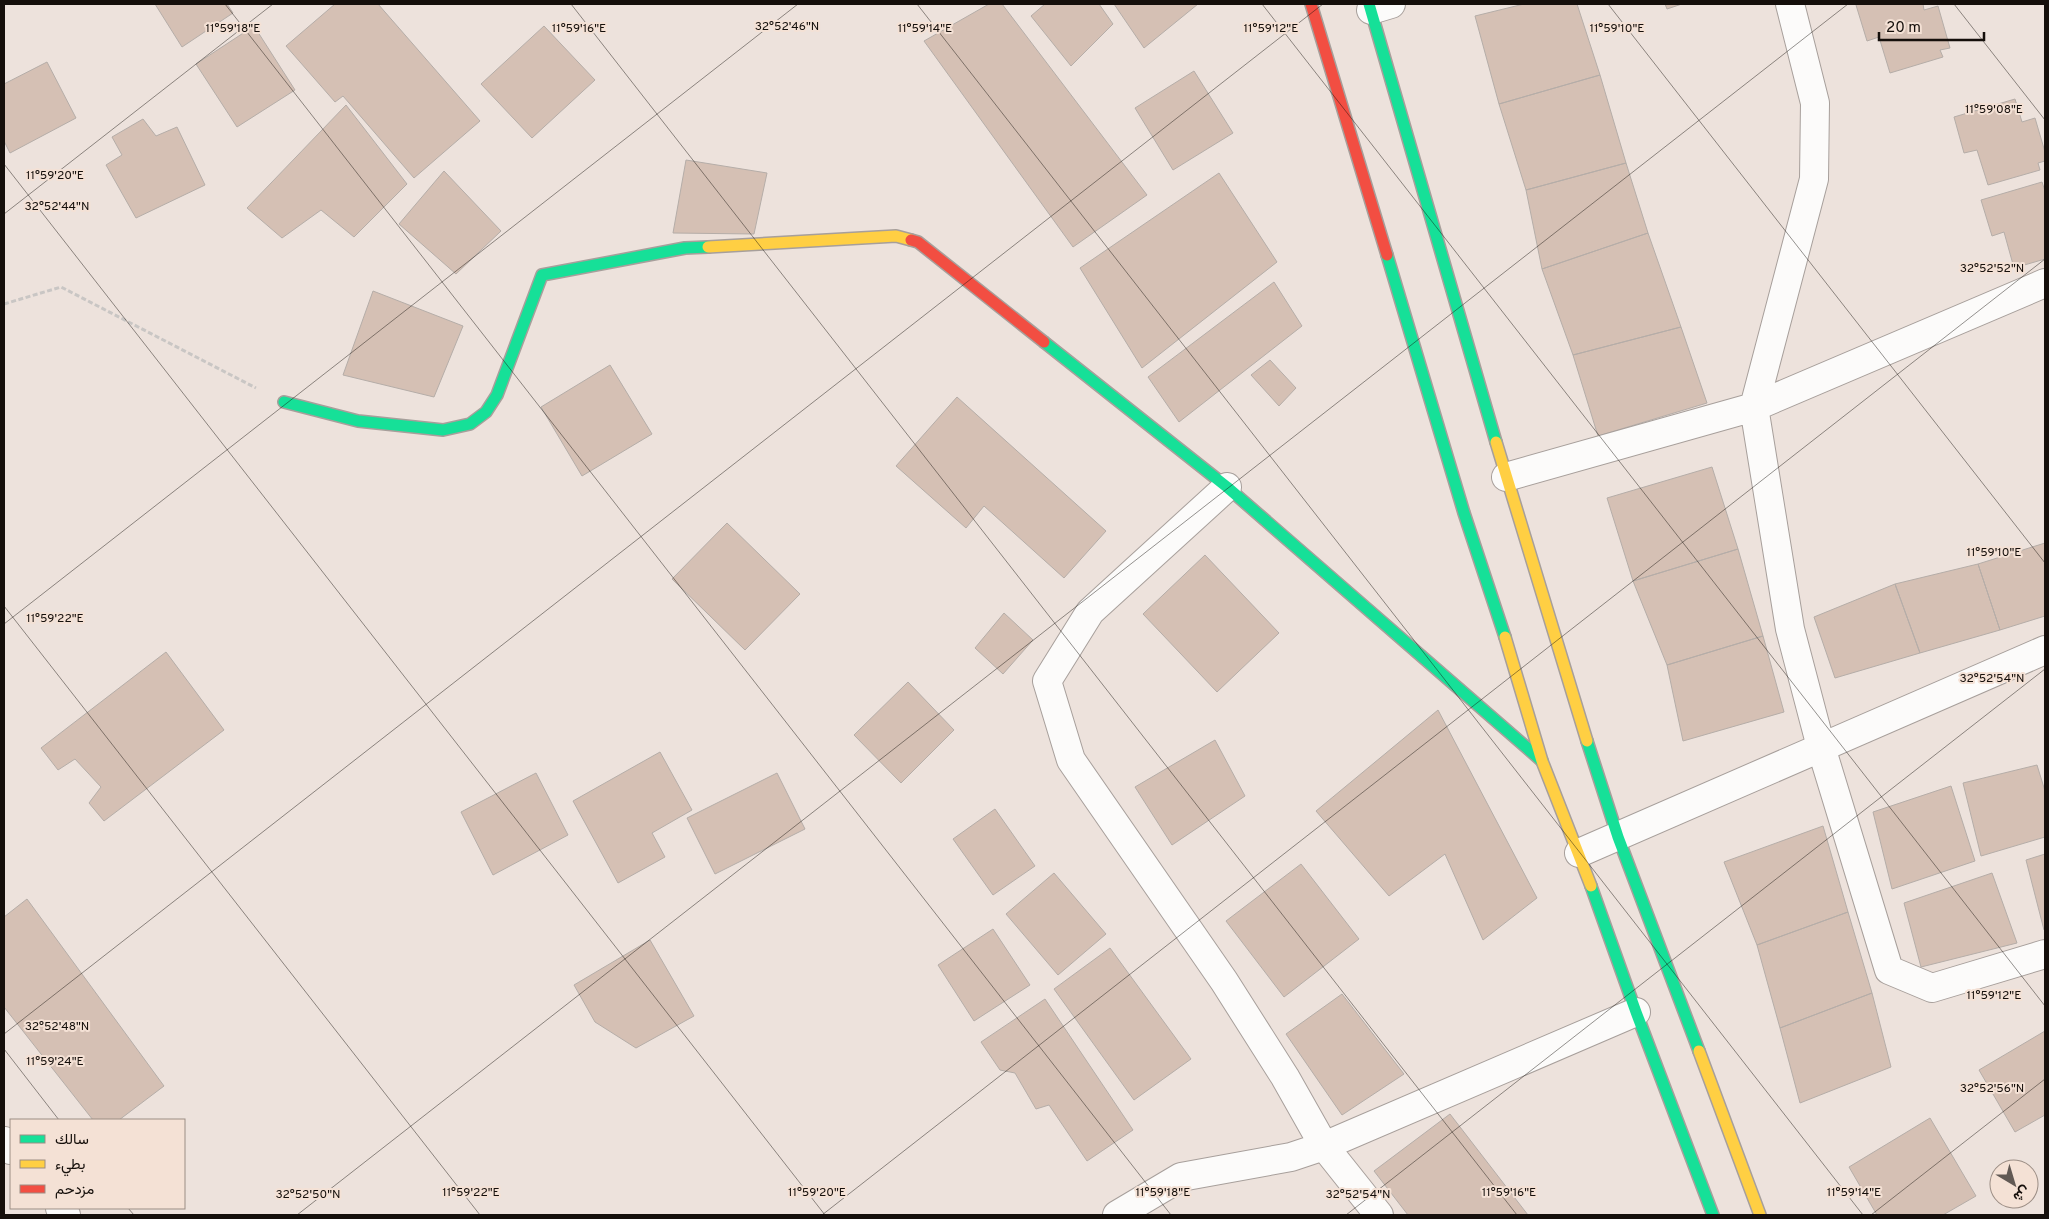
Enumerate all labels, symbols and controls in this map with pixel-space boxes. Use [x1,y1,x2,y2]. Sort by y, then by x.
scale bar [1879,10,1984,42]
text: 32°52'46"N [755,19,819,35]
text: 20 m [1886,19,1921,38]
text: 11°59'18"E [206,21,260,37]
text: 11°59'16"E [552,21,606,37]
text: 11°59'14"E [898,21,952,37]
text: 11°59'12"E [1244,21,1298,37]
text: 11°59'10"E [1589,21,1645,37]
text: 11°59'08"E [1965,102,2023,118]
text: 11°59'20"E [26,168,84,184]
text: 32°52'44"N [25,199,89,215]
text: 32°52'52"N [1960,261,2024,277]
text: 11°59'10"E [1966,545,2022,561]
text: 11°59'22"E [26,611,84,627]
text: 32°52'54"N [1959,671,2025,687]
text: 11°59'12"E [1967,988,2021,1004]
text: 32°52'48"N [25,1019,89,1035]
text: 11°59'24"E [26,1054,84,1070]
text: 32°52'56"N [1960,1081,2024,1097]
legend [10,1119,185,1209]
text: سالك [55,1131,89,1150]
text: بطيء [55,1156,85,1177]
north arrow [1989,1159,2039,1209]
text: مزدحم [55,1181,94,1200]
text: ش [2009,1181,2033,1205]
text: 11°59'22"E [442,1185,500,1201]
text: 11°59'20"E [788,1185,846,1201]
text: 11°59'18"E [1136,1185,1190,1201]
text: 11°59'16"E [1482,1185,1536,1201]
text: 11°59'14"E [1827,1185,1881,1201]
text: 32°52'50"N [275,1187,341,1203]
text: 32°52'54"N [1325,1187,1391,1203]

